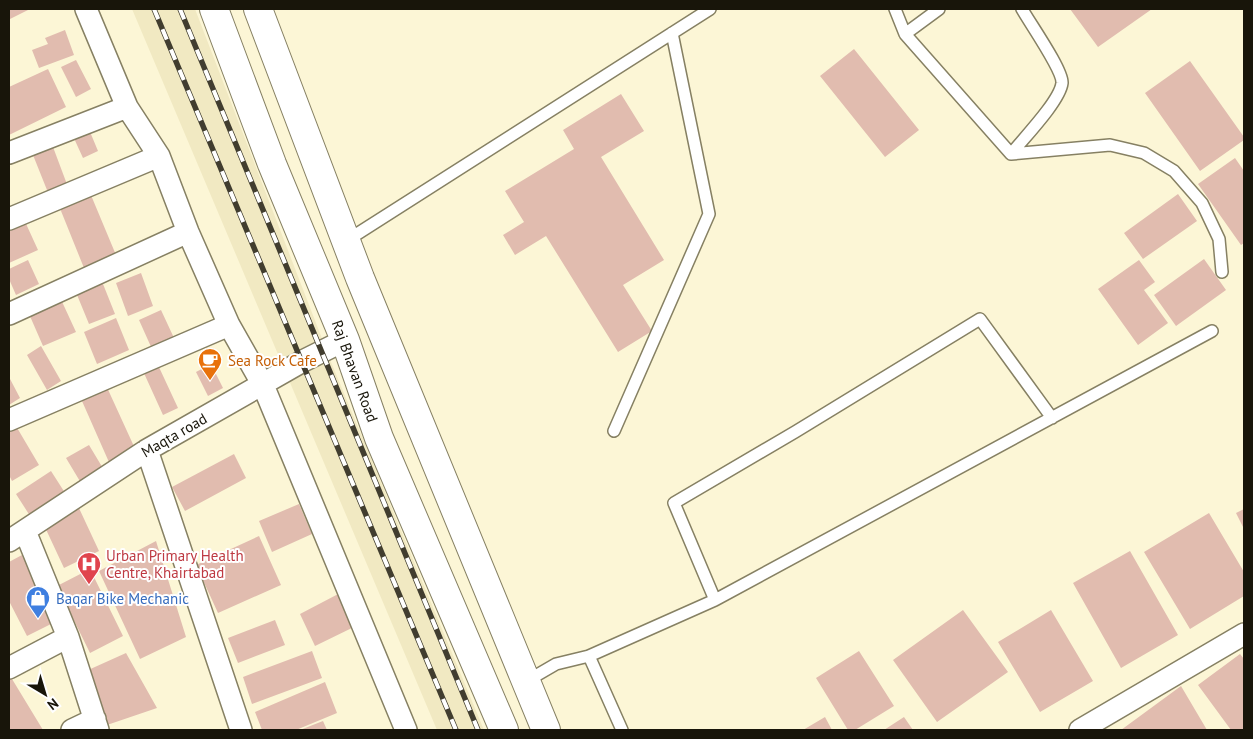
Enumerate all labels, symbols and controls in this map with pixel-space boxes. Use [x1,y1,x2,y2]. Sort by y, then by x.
street label: Raj Bhavan Road [328,317,382,425]
cafe icon: Sea Rock Cafe [197,347,223,381]
place label: Sea Rock Cafe [228,351,317,370]
street label: Maqta road [138,409,210,461]
place label: Urban Primary Health Centre, Khairtabad [106,546,244,582]
hospital icon: Urban Primary Health Centre, Khairtabad [76,551,102,585]
shop icon: Baqar Bike Mechanic [25,585,51,619]
place label: Baqar Bike Mechanic [56,589,189,608]
north arrow [20,669,70,719]
text: N [44,694,62,714]

